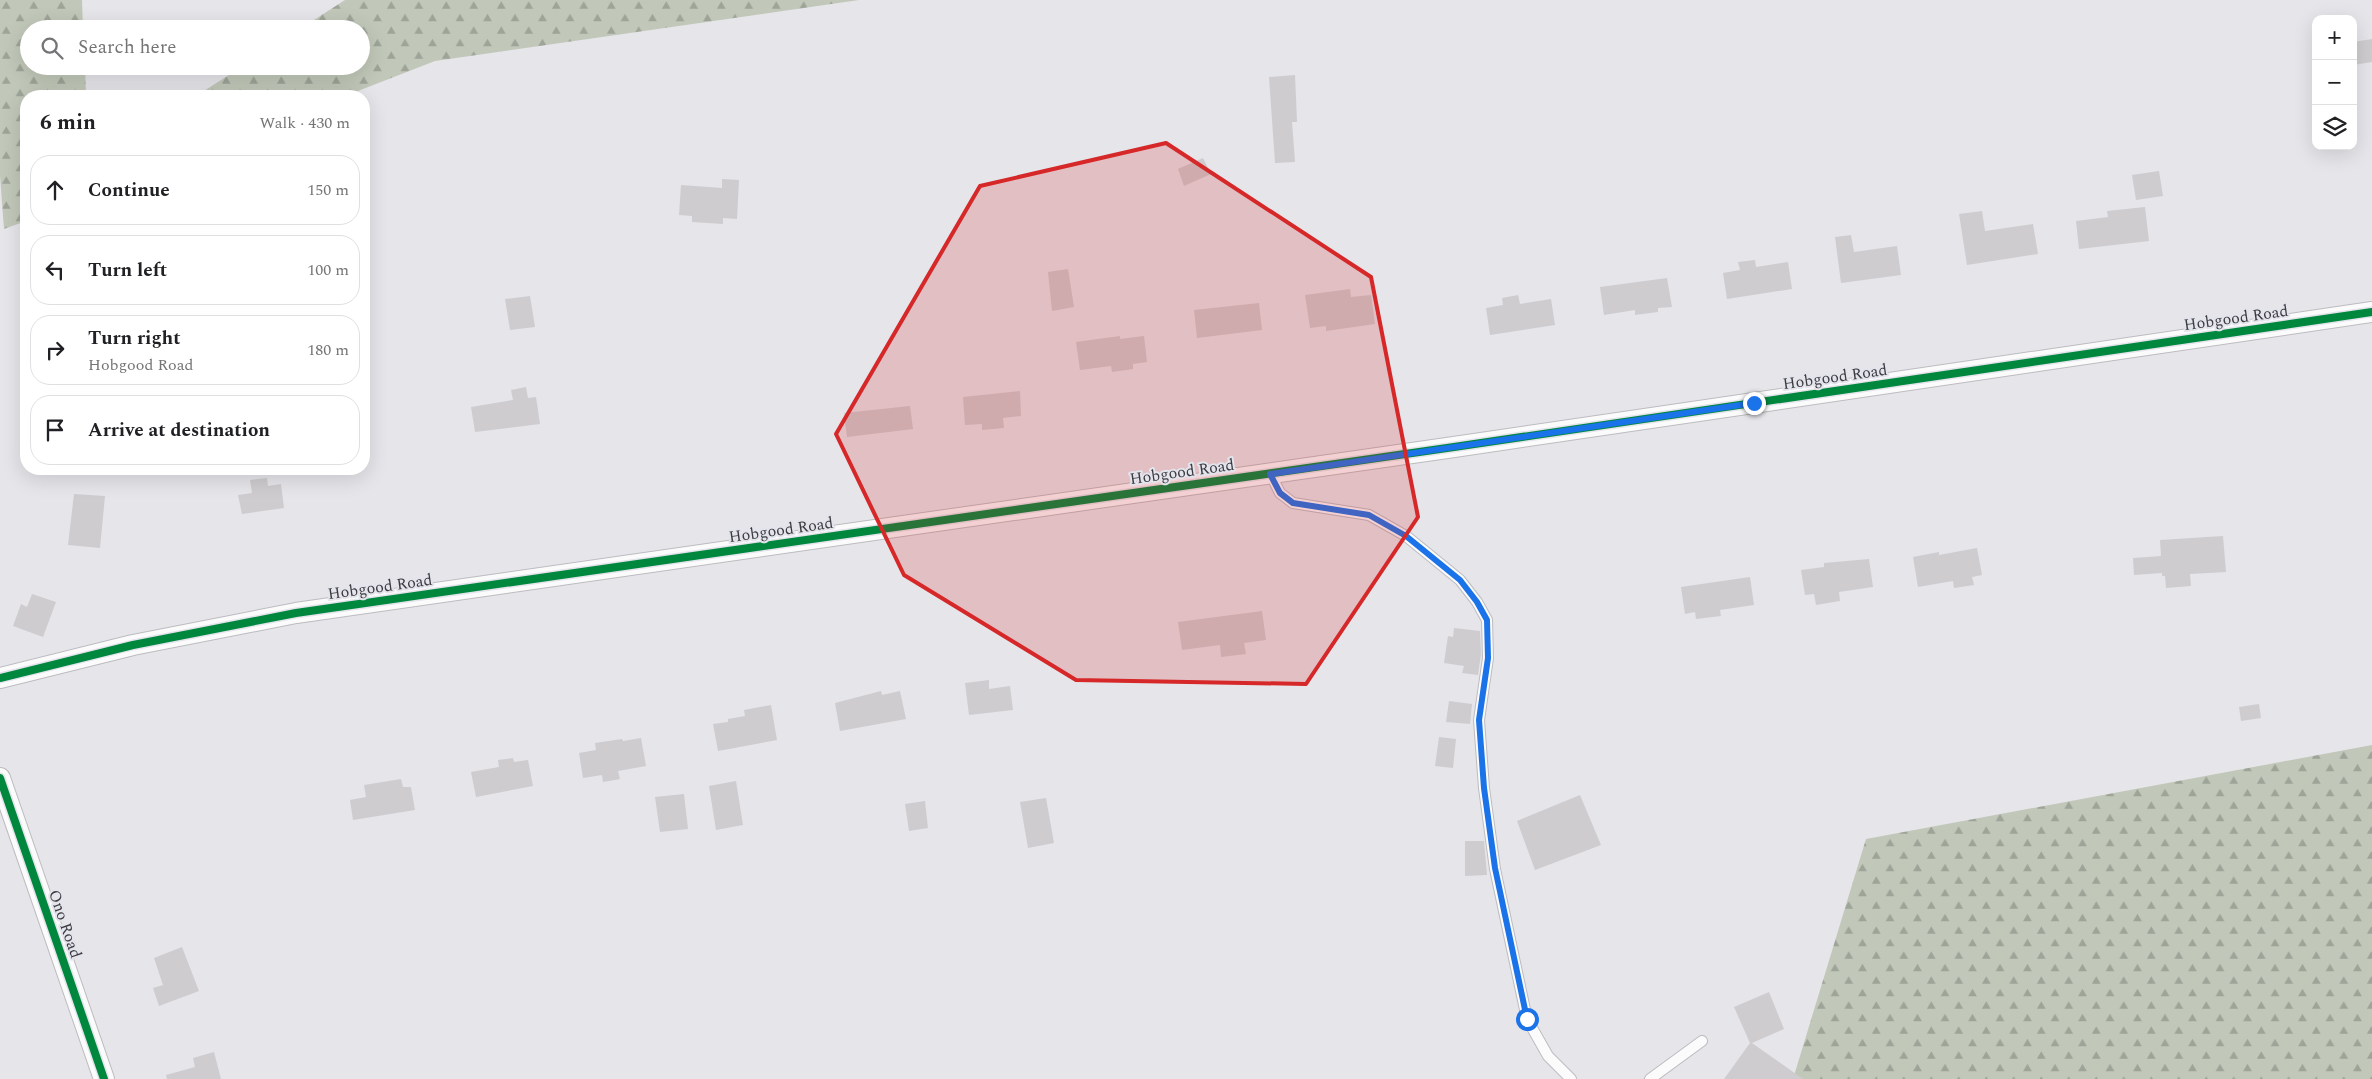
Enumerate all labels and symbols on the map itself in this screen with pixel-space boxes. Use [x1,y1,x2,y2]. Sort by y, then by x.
street label: Hobgood Road [2182,299,2290,337]
street label: Hobgood Road [1781,358,1889,396]
route end [1743,392,1766,415]
street label: Hobgood Road [1128,453,1236,491]
street label: Hobgood Road [727,511,835,549]
street label: Hobgood Road [326,568,434,606]
street label: Ono Road [42,887,88,961]
route start [1516,1008,1539,1031]

